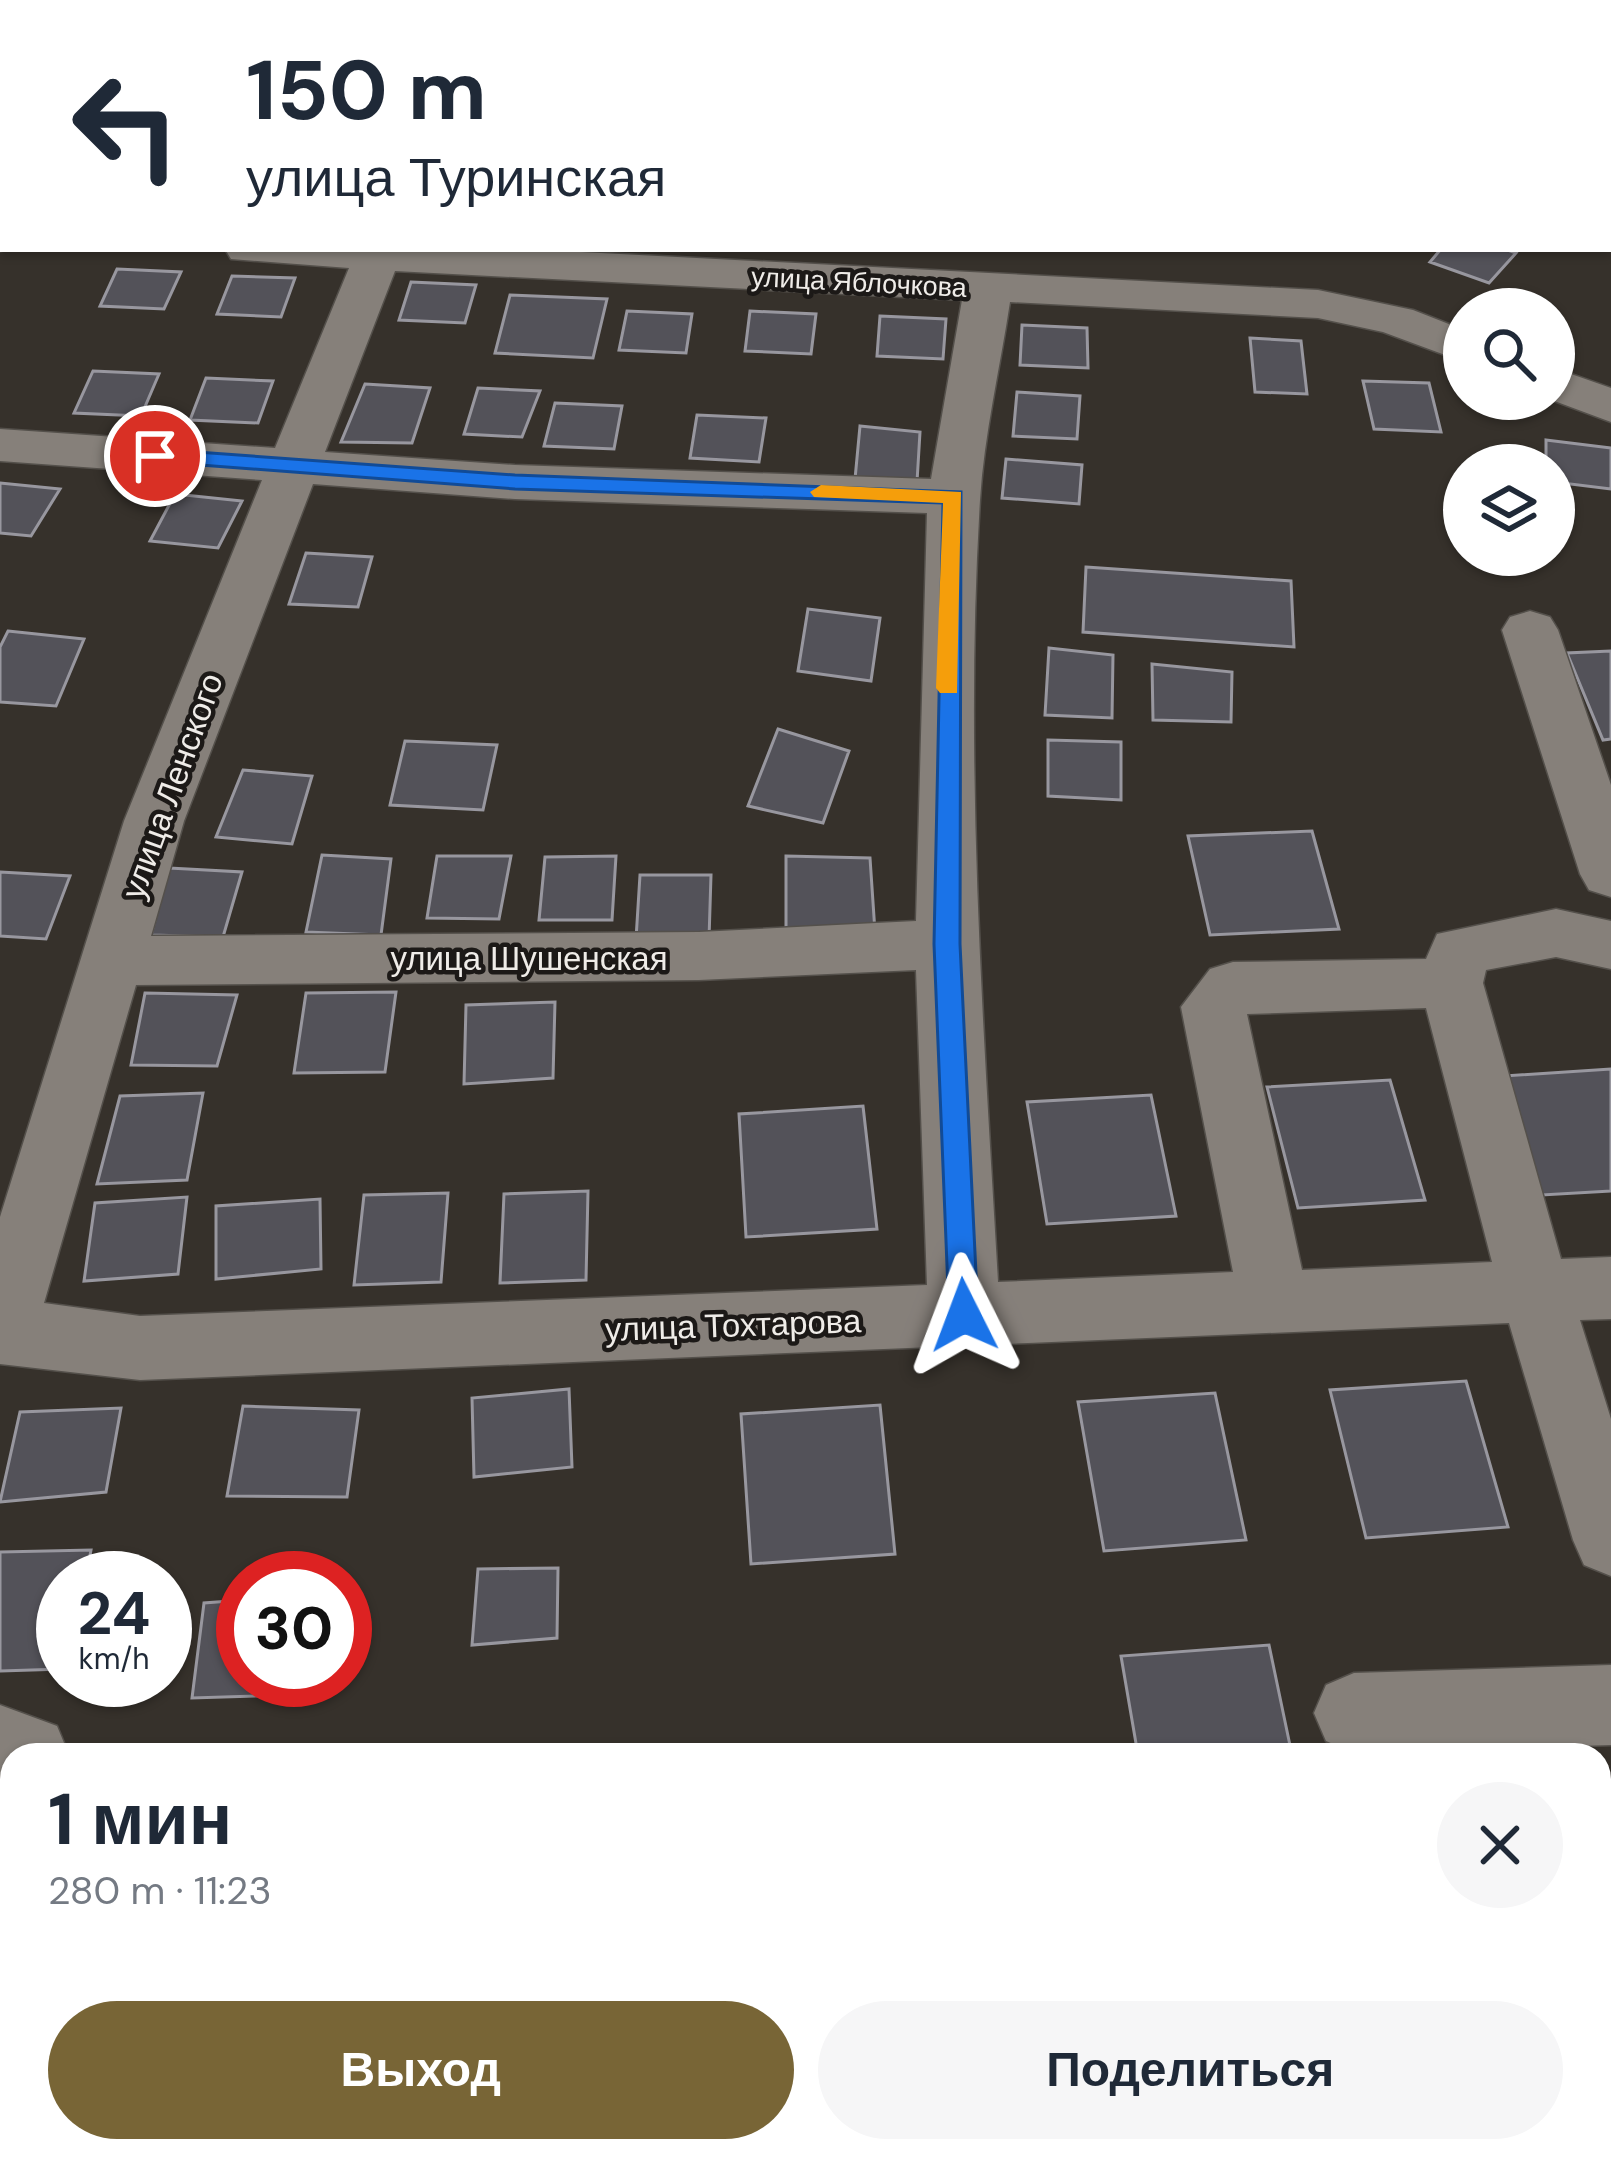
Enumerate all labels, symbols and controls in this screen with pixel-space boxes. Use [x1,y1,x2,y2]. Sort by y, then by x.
text: 150 m [246,36,487,145]
icon: left [48,48,204,204]
text: улица Туринская [246,142,666,213]
street label: улица Яблочкова [750,259,969,305]
map controls [1443,288,1575,576]
button: search [1443,288,1575,420]
pin [104,405,206,507]
icon: arrive [122,423,188,489]
button: layers [1443,444,1575,576]
street label: улица Ленского [111,667,233,905]
street label: улица Шушенская [390,937,668,980]
position arrow [901,1252,1027,1378]
street label: улица Тохтарова [604,1299,863,1351]
speed limit sign: 30 [216,1551,372,1707]
text: 24 [77,1574,151,1653]
text: km/h [79,1639,149,1678]
text: 1 мин [48,1773,232,1866]
button: close [1437,1782,1563,1908]
text: 280 m · 11:23 [48,1865,272,1916]
button: Выход [48,2001,794,2139]
button: Поделиться [818,2001,1563,2139]

